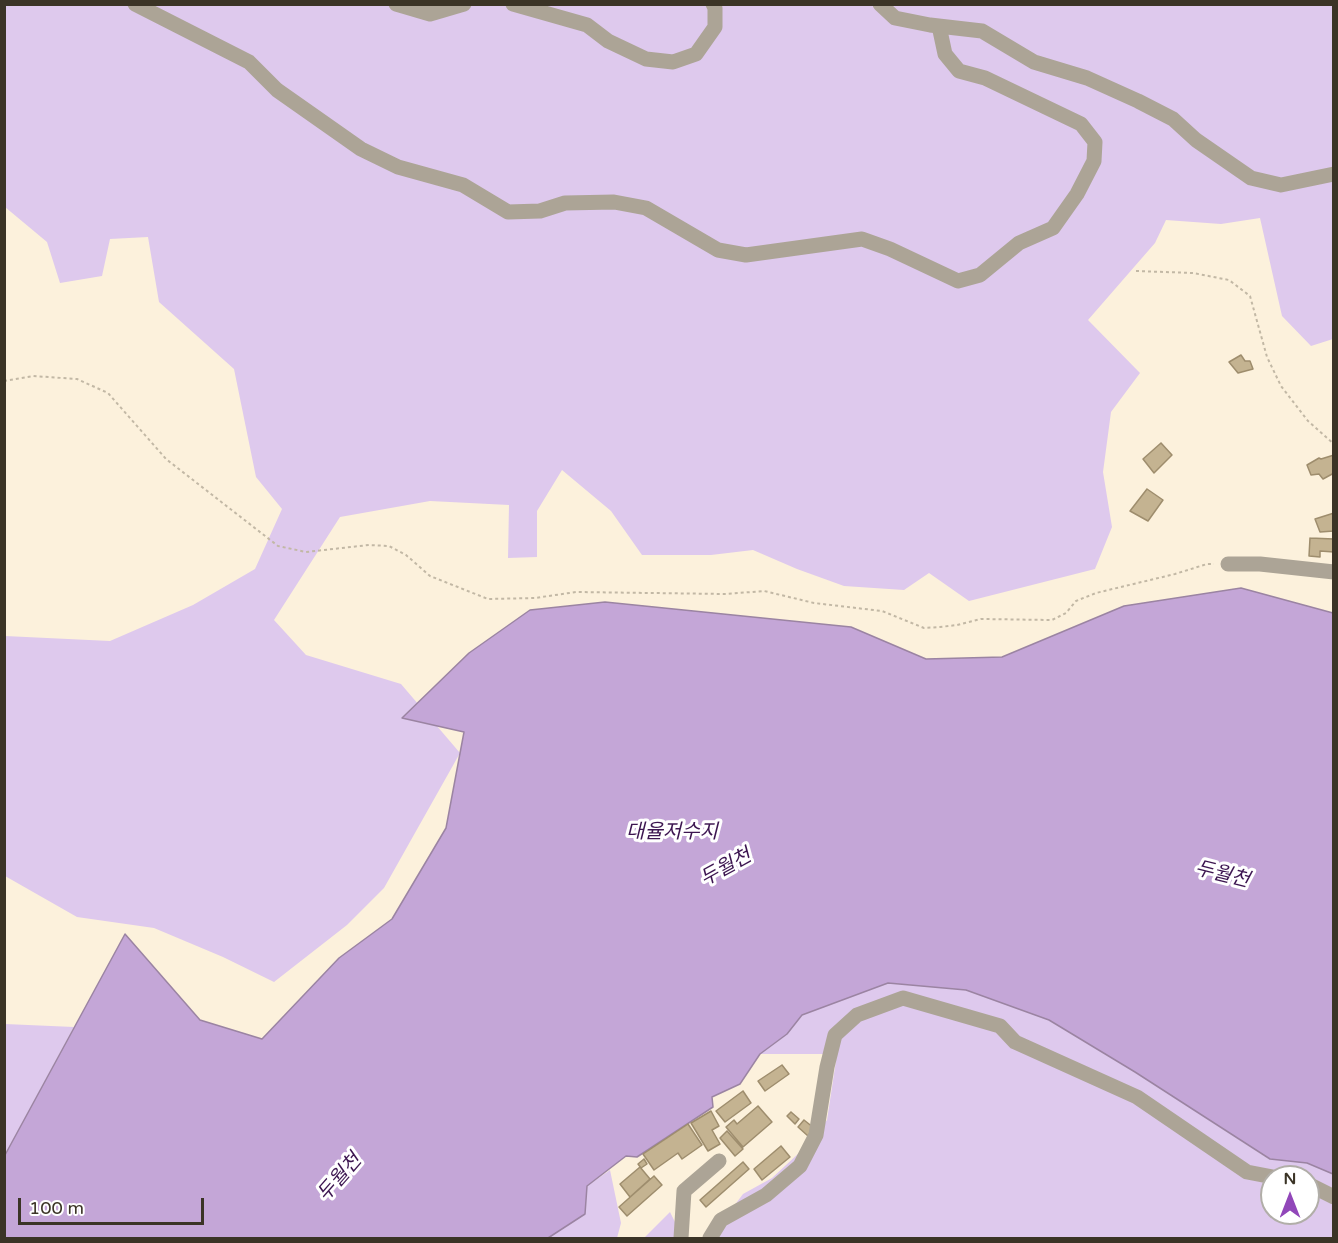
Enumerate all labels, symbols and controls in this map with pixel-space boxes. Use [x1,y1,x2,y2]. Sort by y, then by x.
water label: 대율저수지 [626,821,718,845]
water label: 두월천 [696,844,756,892]
water label: 두월천 [1192,857,1252,893]
water label: 두월천 [313,1149,367,1207]
north arrow [1260,1165,1320,1225]
text: N [1284,1169,1296,1189]
scale bar [21,1186,207,1224]
text: 100 m [29,1197,84,1219]

